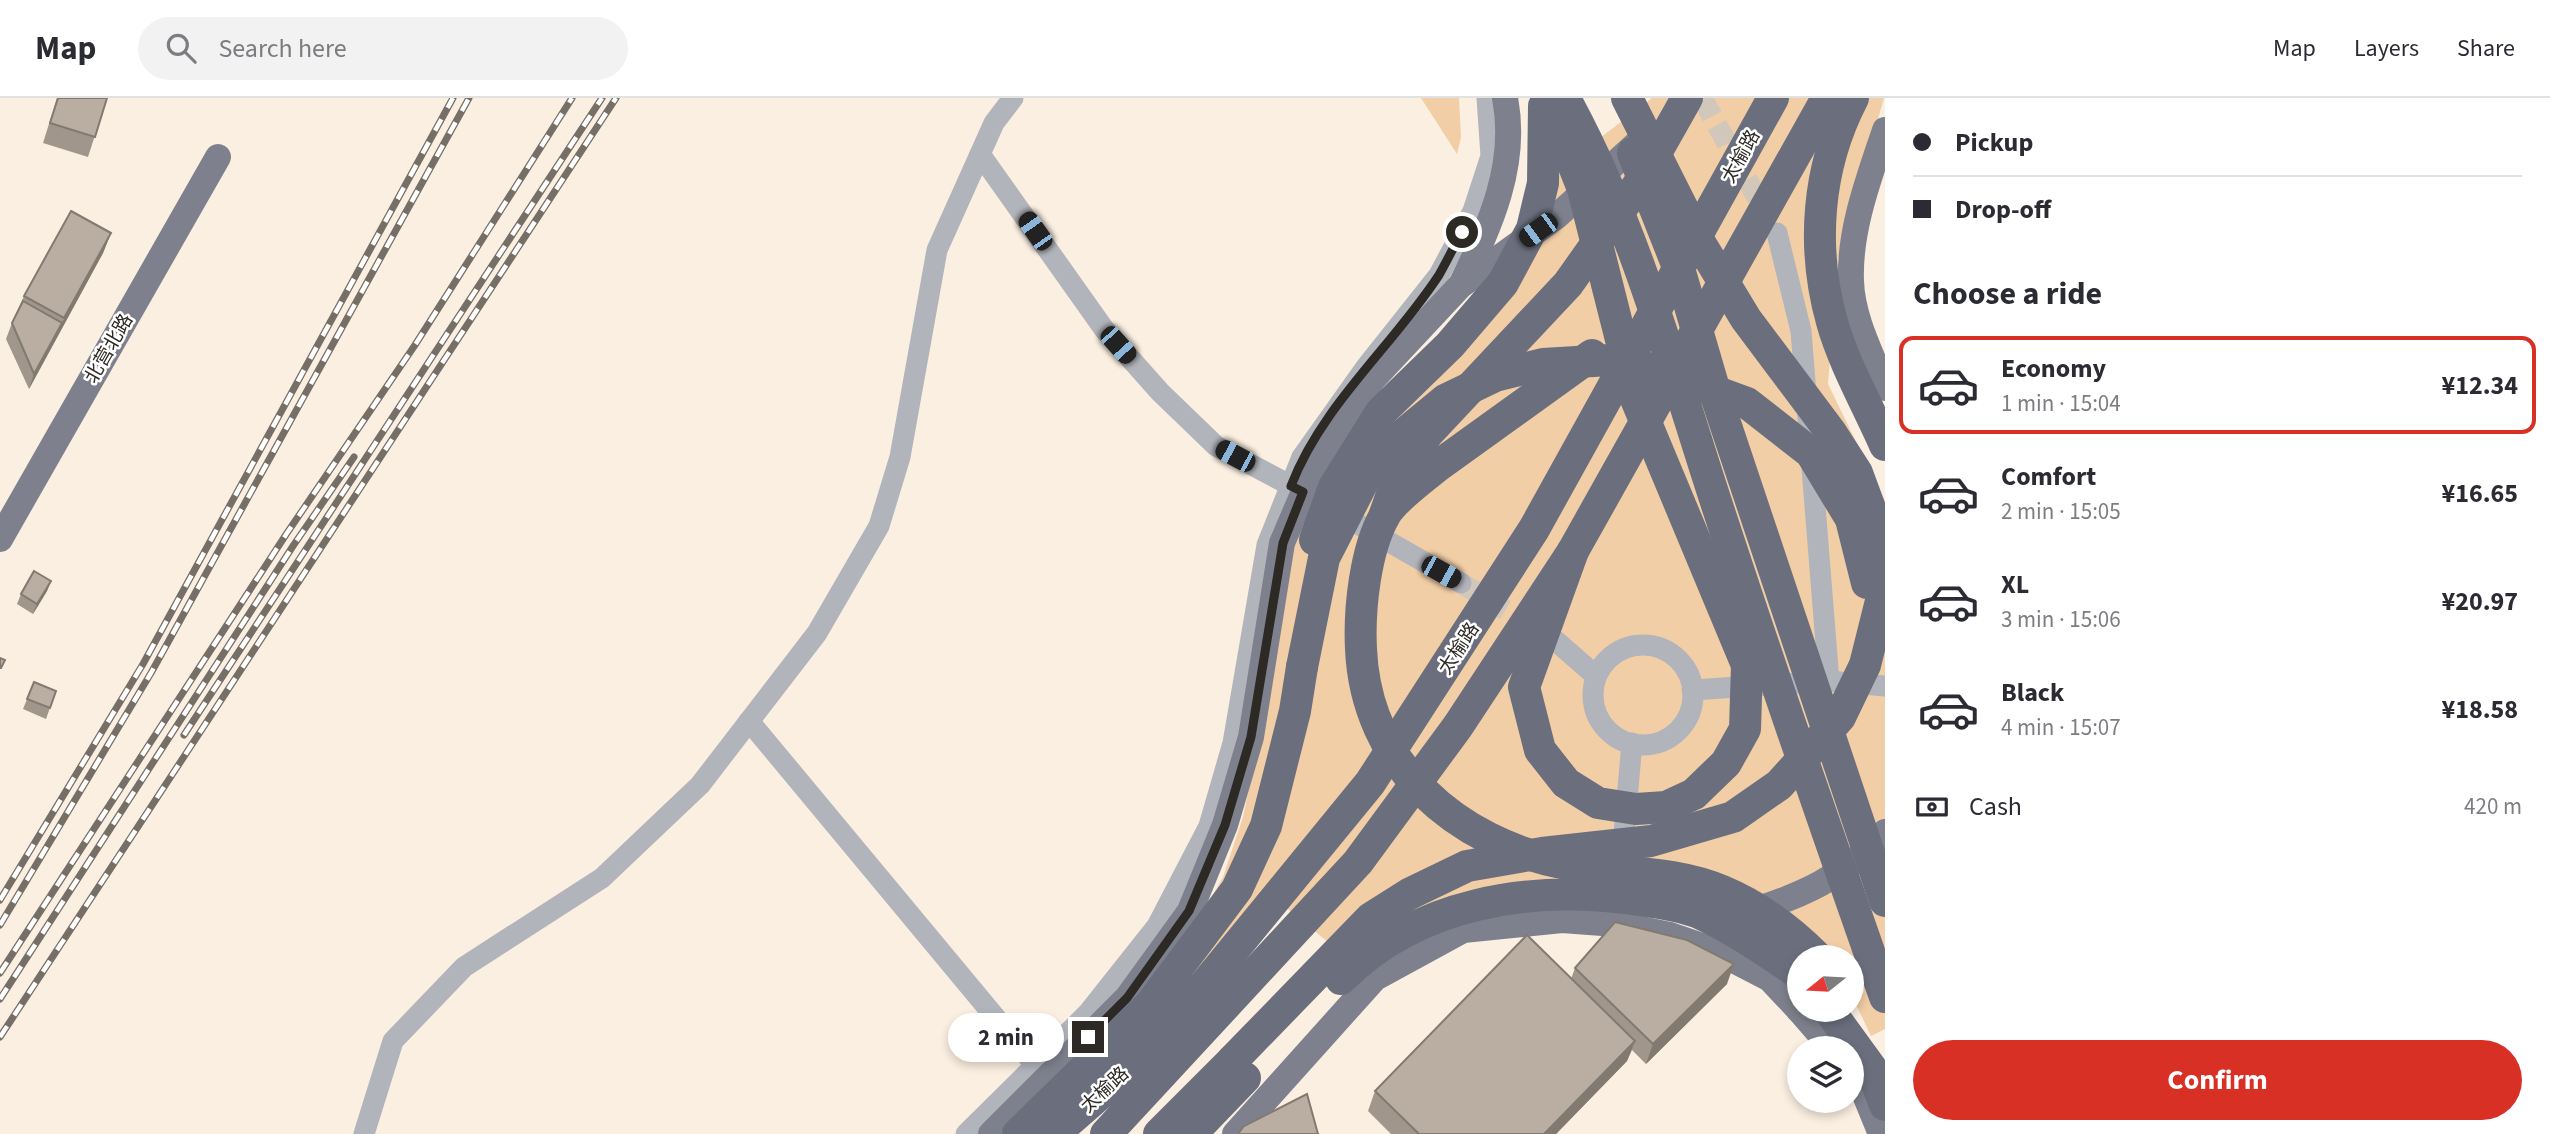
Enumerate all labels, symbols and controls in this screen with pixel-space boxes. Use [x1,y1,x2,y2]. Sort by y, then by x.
search box [138,17,628,80]
text: Map [35,25,96,72]
icon: search [162,29,200,67]
text: Search here [218,30,347,67]
text: Map [2273,31,2316,66]
text: Layers [2354,31,2419,66]
text: Share [2457,31,2515,66]
text: Pickup [1955,124,2033,161]
street label: 太榆路 [1716,125,1767,188]
text: Drop-off [1955,191,2051,228]
car [1015,208,1056,254]
car [1515,209,1562,251]
route start [1446,216,1478,248]
text: Choose a ride [1913,271,2102,317]
street label: 北营北路 [79,309,140,388]
car [1097,322,1140,368]
text: Economy [2001,350,2106,387]
icon: car [1917,354,1980,417]
text: ¥12.34 [2442,367,2518,404]
text: 1 min · 15:04 [2001,387,2121,420]
car [1212,437,1259,475]
text: Comfort [2001,458,2096,495]
icon: car [1917,462,1980,525]
text: ¥16.65 [2442,475,2518,512]
text: 2 min · 15:05 [2001,495,2121,528]
car [1418,553,1465,591]
text: XL [2001,566,2029,603]
icon: car [1917,570,1980,633]
text: ¥20.97 [2442,583,2518,620]
text: 3 min · 15:06 [2001,603,2121,636]
street label: 太榆路 [1432,618,1486,680]
text: Black [2001,674,2064,711]
icon: car [1917,678,1980,741]
text: ¥18.58 [2442,691,2518,728]
text: 4 min · 15:07 [2001,711,2121,744]
icon: cash [1913,788,1951,826]
text: Cash [1969,788,2022,825]
text: 420 m [2464,790,2522,823]
north arrow [1787,945,1864,1022]
map controls [1787,945,1864,1113]
callout: 2 min [948,1012,1064,1062]
text: 2 min [978,1021,1034,1054]
route end [1072,1021,1104,1053]
button: layers [1787,1036,1864,1113]
button: Confirm [1913,1040,2522,1120]
street label: 太榆路 [1075,1061,1135,1119]

